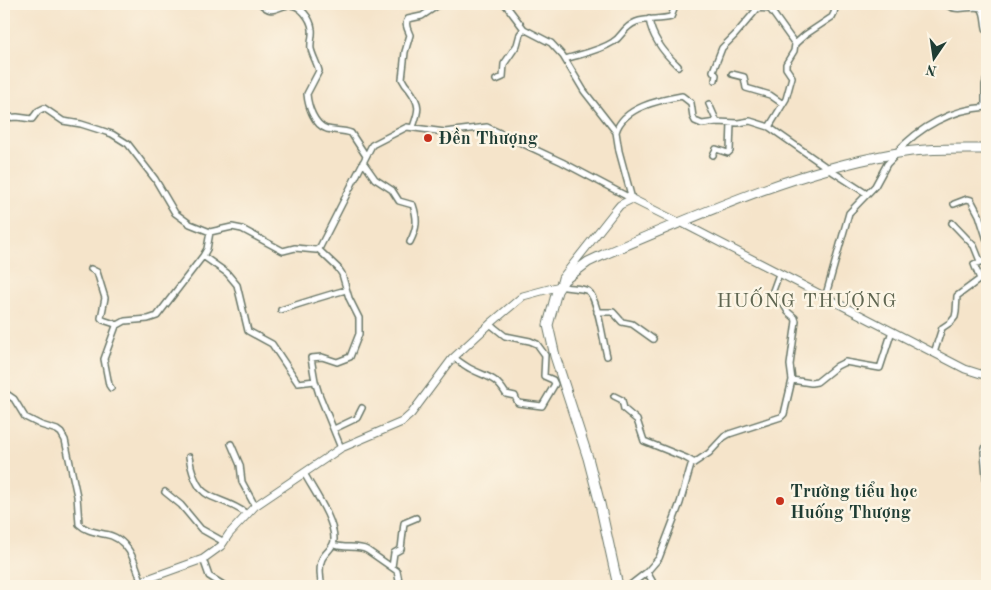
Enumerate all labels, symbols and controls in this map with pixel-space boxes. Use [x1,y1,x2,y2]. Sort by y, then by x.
north arrow [908,32,958,82]
text: N [924,62,938,78]
place label: Đền Thượng [438,127,538,148]
marker: Đền Thượng [422,132,434,144]
district label: HUỐNG THƯỢNG [716,287,898,312]
place label: Trường tiểu học Huống Thượng [790,481,918,522]
marker: Trường tiểu học Huống Thượng [774,495,786,507]

